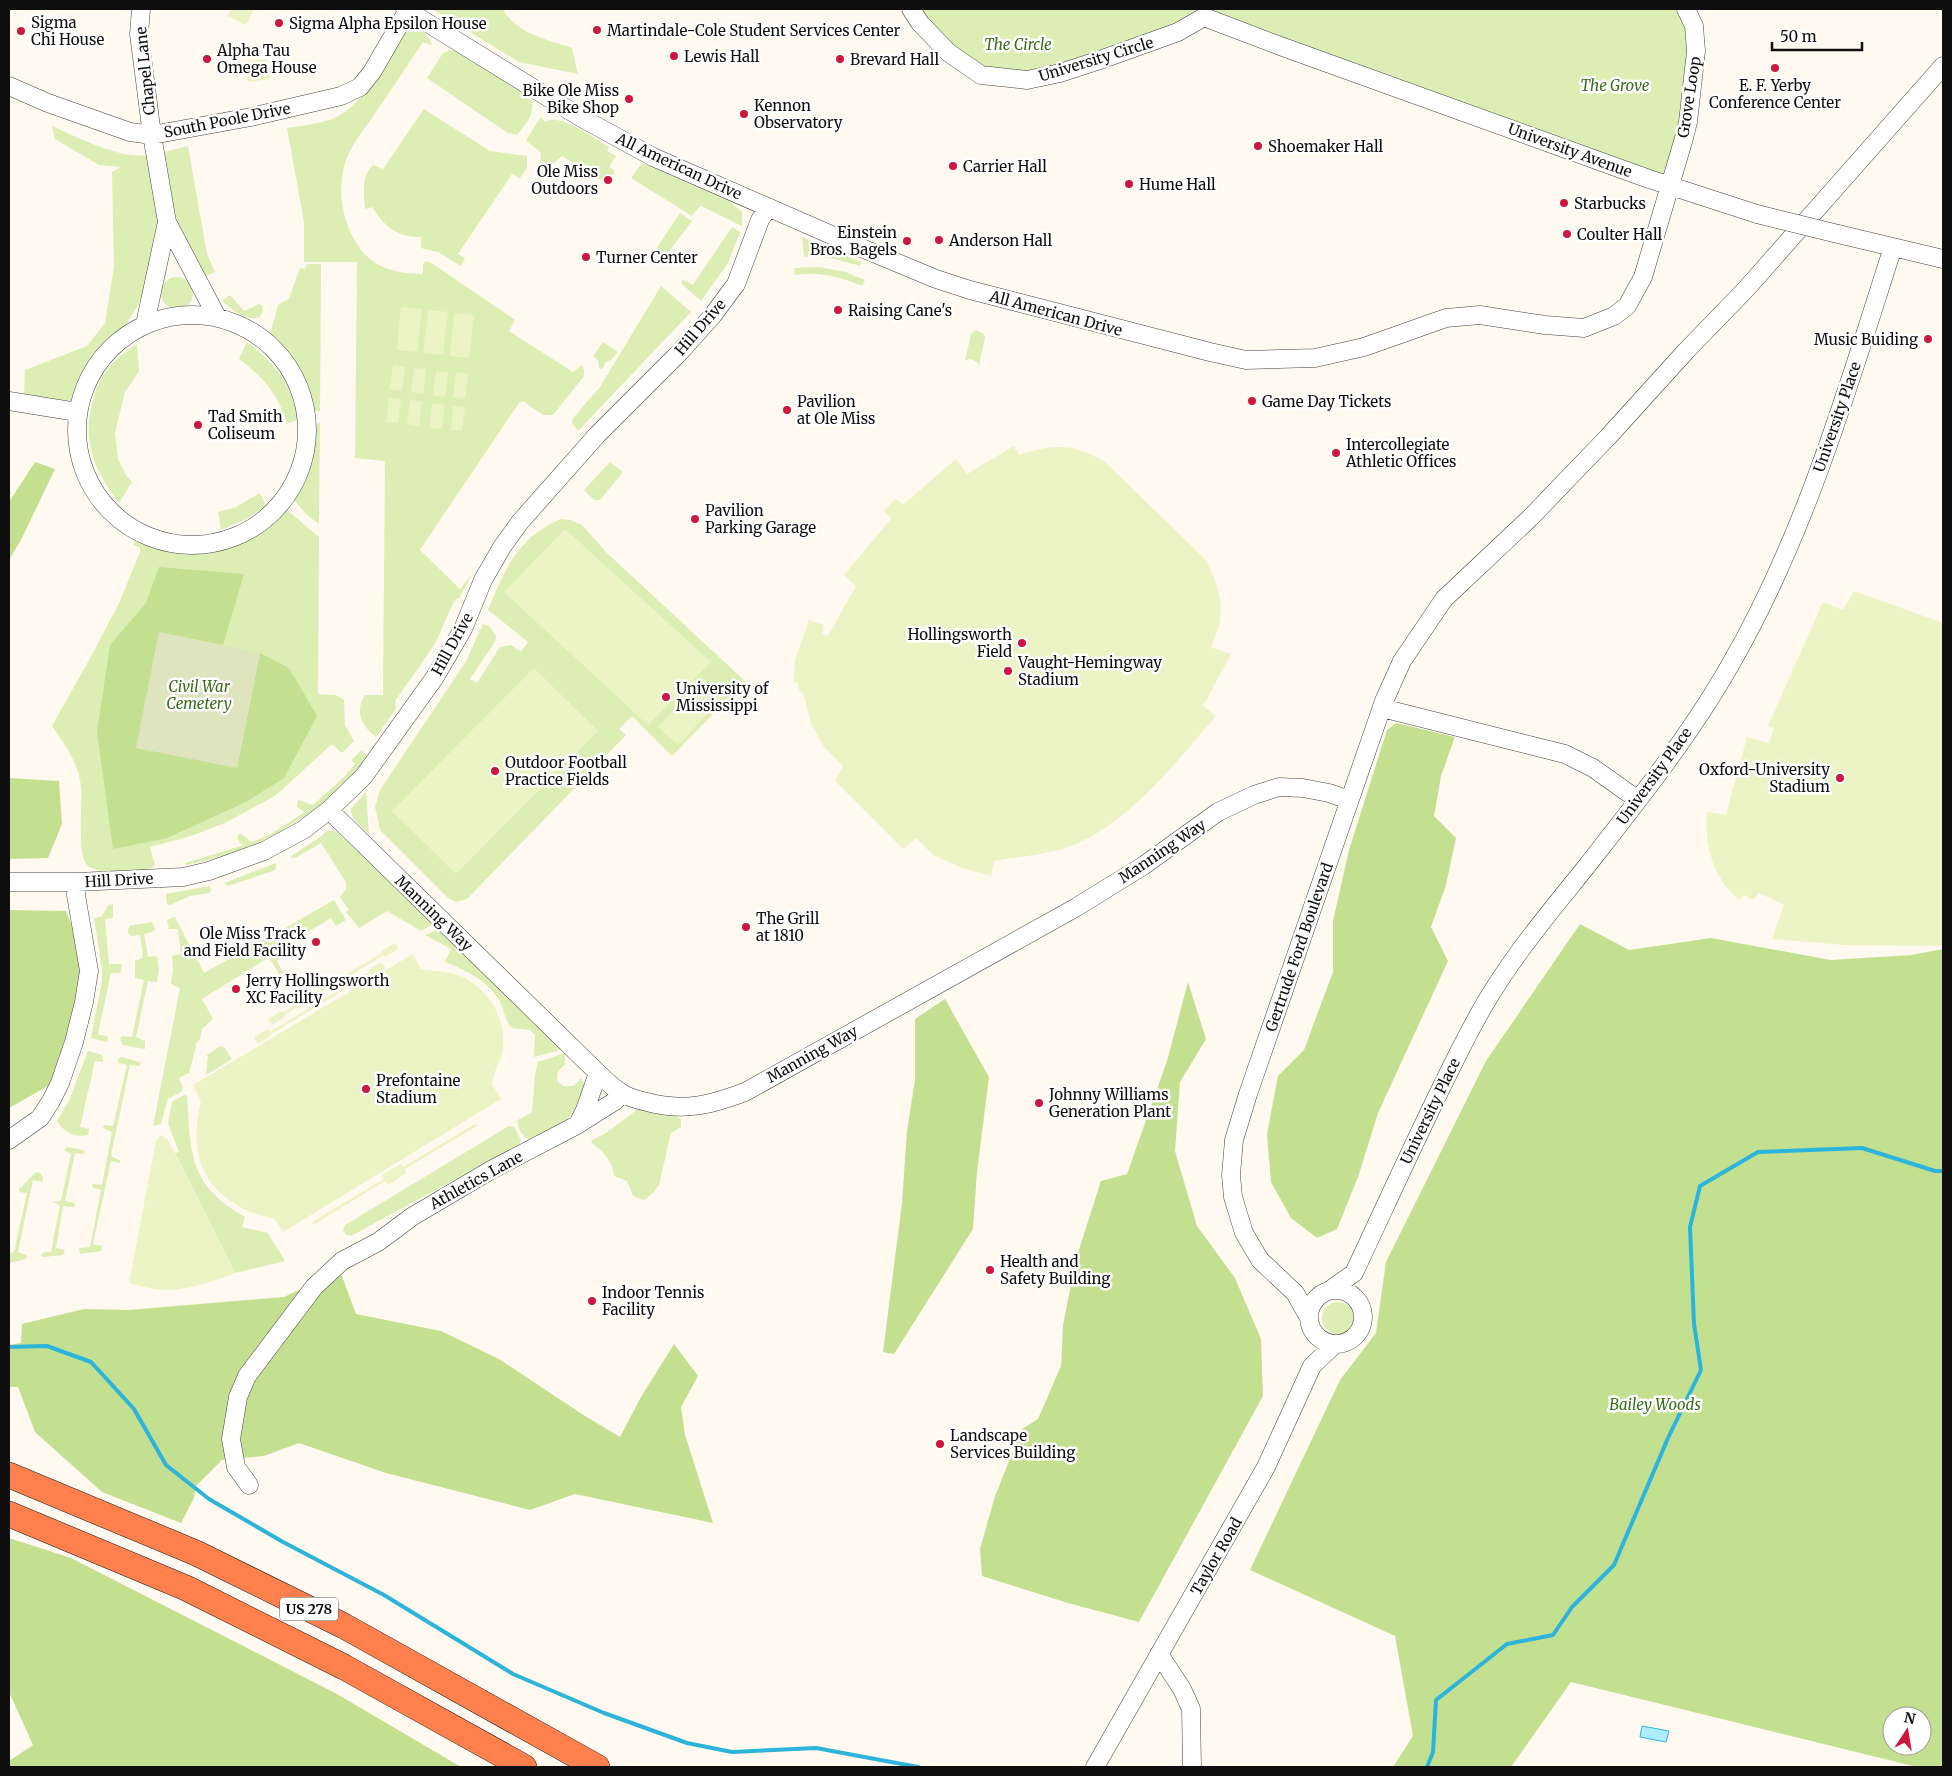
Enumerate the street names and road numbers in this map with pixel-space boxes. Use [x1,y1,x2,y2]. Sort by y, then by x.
street label: Chapel Lane [131,26,159,116]
street label: University Circle [1036,32,1156,85]
street label: Grove Loop [1673,55,1705,139]
street label: South Poole Drive [162,98,292,142]
street label: University Avenue [1505,119,1635,181]
street label: All American Drive [612,128,745,204]
street label: All American Drive [987,286,1125,340]
street label: Hill Drive [670,295,730,359]
street label: University Place [1809,359,1865,475]
street label: Hill Drive [427,609,477,679]
street label: University Place [1612,723,1696,828]
street label: Manning Way [1115,815,1209,887]
street label: Gertrude Ford Boulevard [1261,860,1337,1034]
street label: Hill Drive [84,869,154,891]
street label: Manning Way [391,871,477,955]
street label: Manning Way [763,1021,861,1087]
street label: University Place [1396,1055,1464,1167]
street label: Athletics Lane [425,1147,526,1214]
street label: Taylor Road [1186,1514,1246,1598]
road number: US 278 [280,1598,338,1620]

